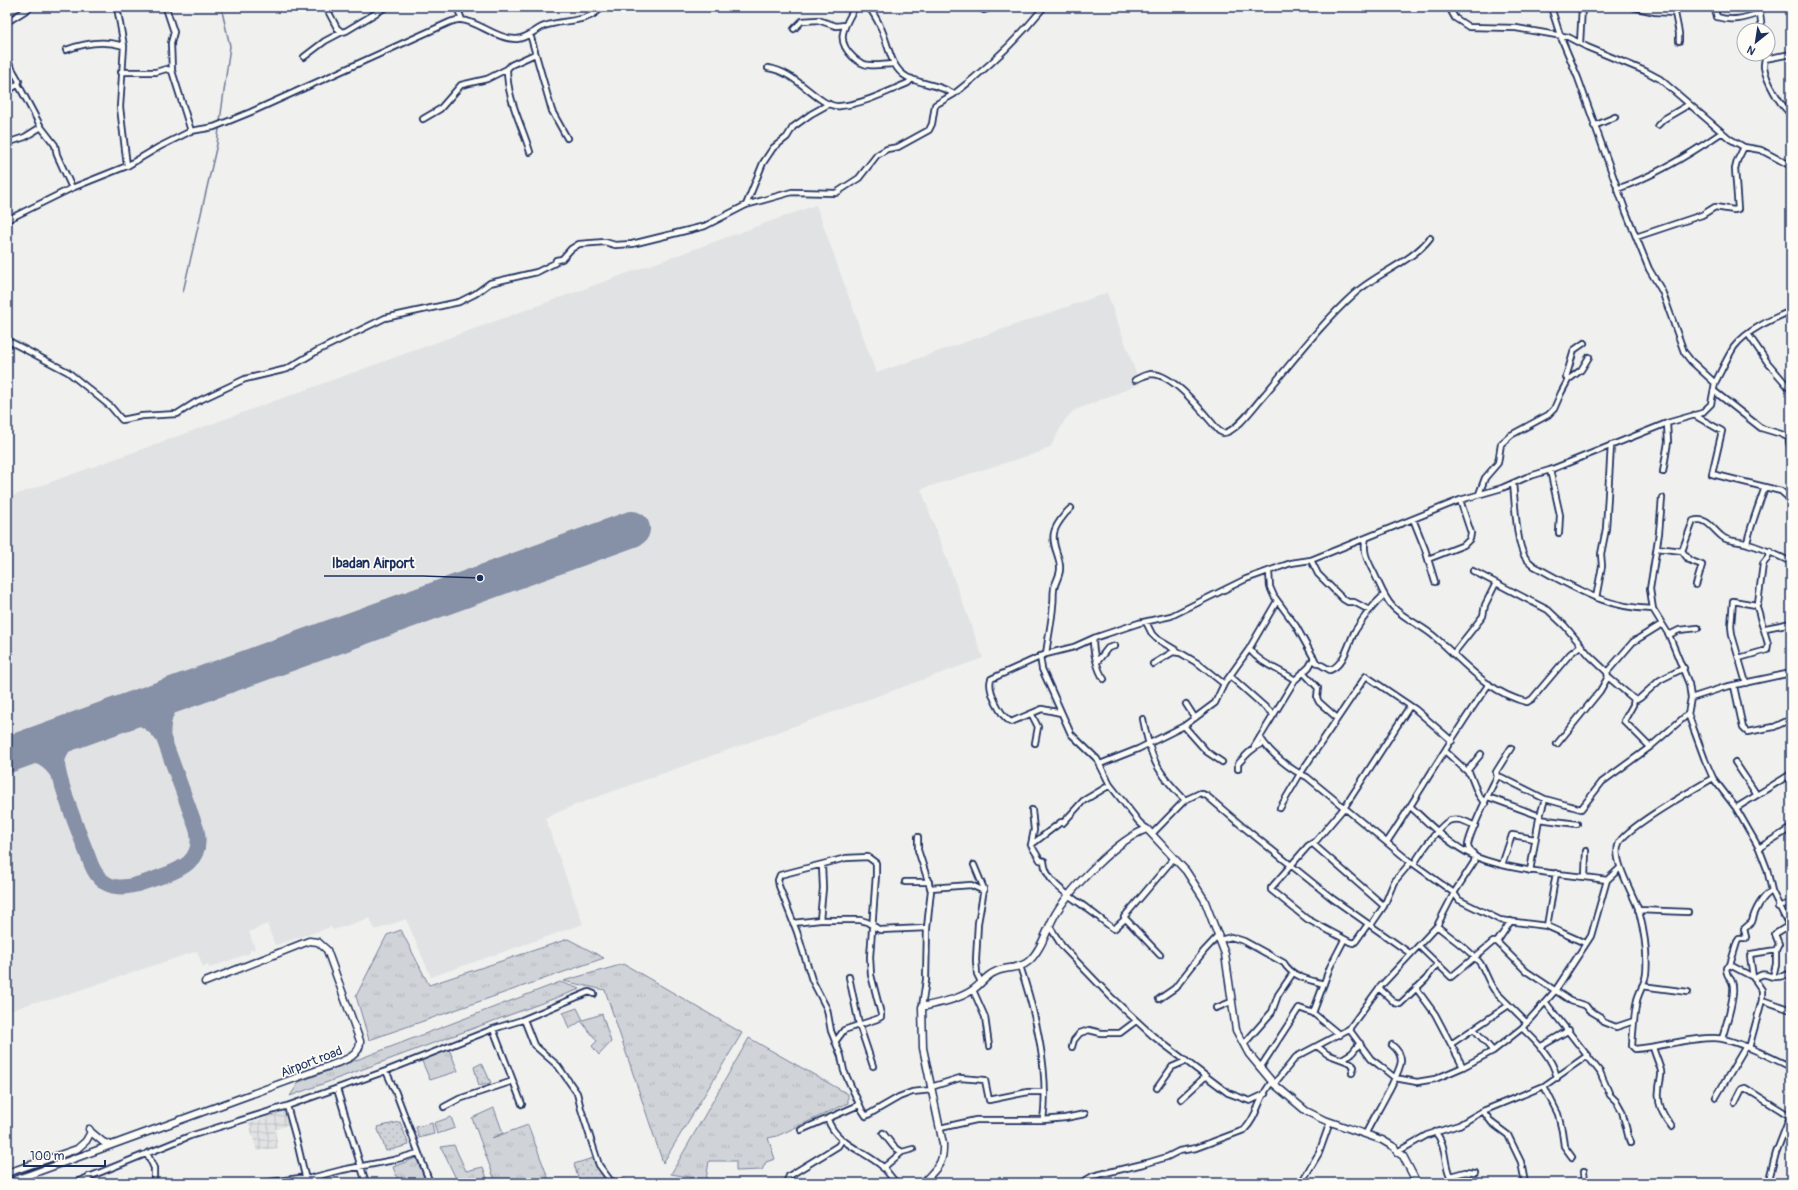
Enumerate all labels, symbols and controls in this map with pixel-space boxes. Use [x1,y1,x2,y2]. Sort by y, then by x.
north arrow [1736,22,1776,62]
text: N [1744,42,1758,58]
callout: Ibadan Airport [324,550,423,576]
text: Ibadan Airport [332,555,415,572]
street label: Airport road [278,1043,345,1081]
scale bar [24,1142,105,1168]
text: 100 m [30,1149,65,1164]

